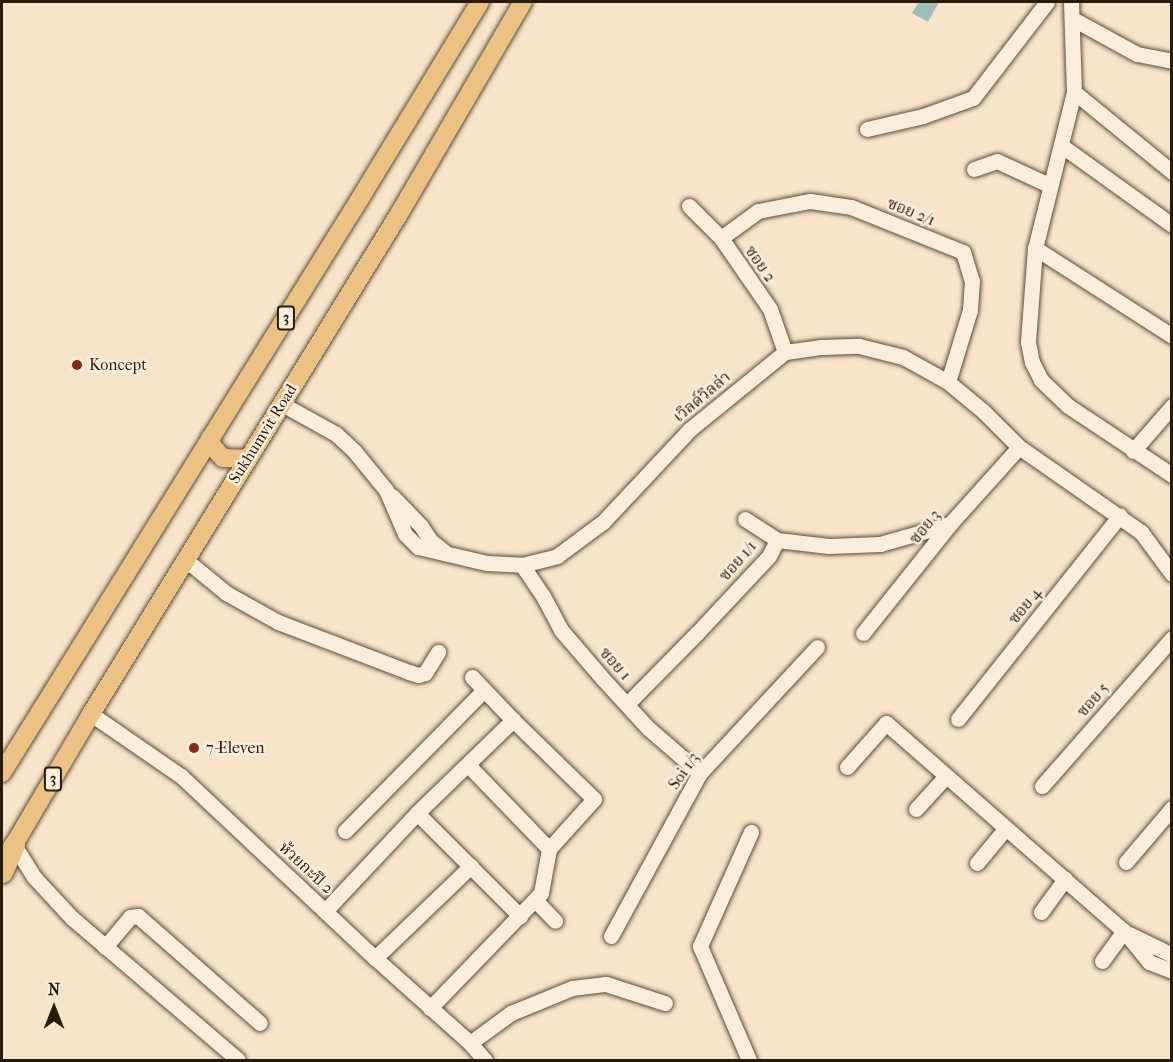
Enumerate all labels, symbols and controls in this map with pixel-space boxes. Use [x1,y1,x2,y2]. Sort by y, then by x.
street label: ซอย 2/1 [884,194,938,230]
street label: ซอย 2 [741,242,779,286]
road number: 3 [276,306,296,330]
place label: Koncept [89,355,147,375]
marker: Koncept [70,358,84,372]
street label: เวิลด์วิลล่า [669,368,735,426]
street label: Sukhumvit Road [225,381,301,487]
street label: ซอย 3 [905,506,945,548]
street label: ซอย 1/1 [715,537,761,585]
street label: ซอย 4 [1004,584,1046,628]
street label: ซอย 1 [595,644,635,684]
street label: ซอย 5 [1073,679,1113,721]
place label: 7-Eleven [206,738,265,758]
marker: 7-Eleven [187,741,201,755]
street label: Soi 1/3 [665,749,703,793]
road number: 3 [42,767,64,791]
street label: ห้วยกะปิ 2 [275,838,337,898]
north arrow [24,978,84,1038]
text: N [48,980,60,999]

